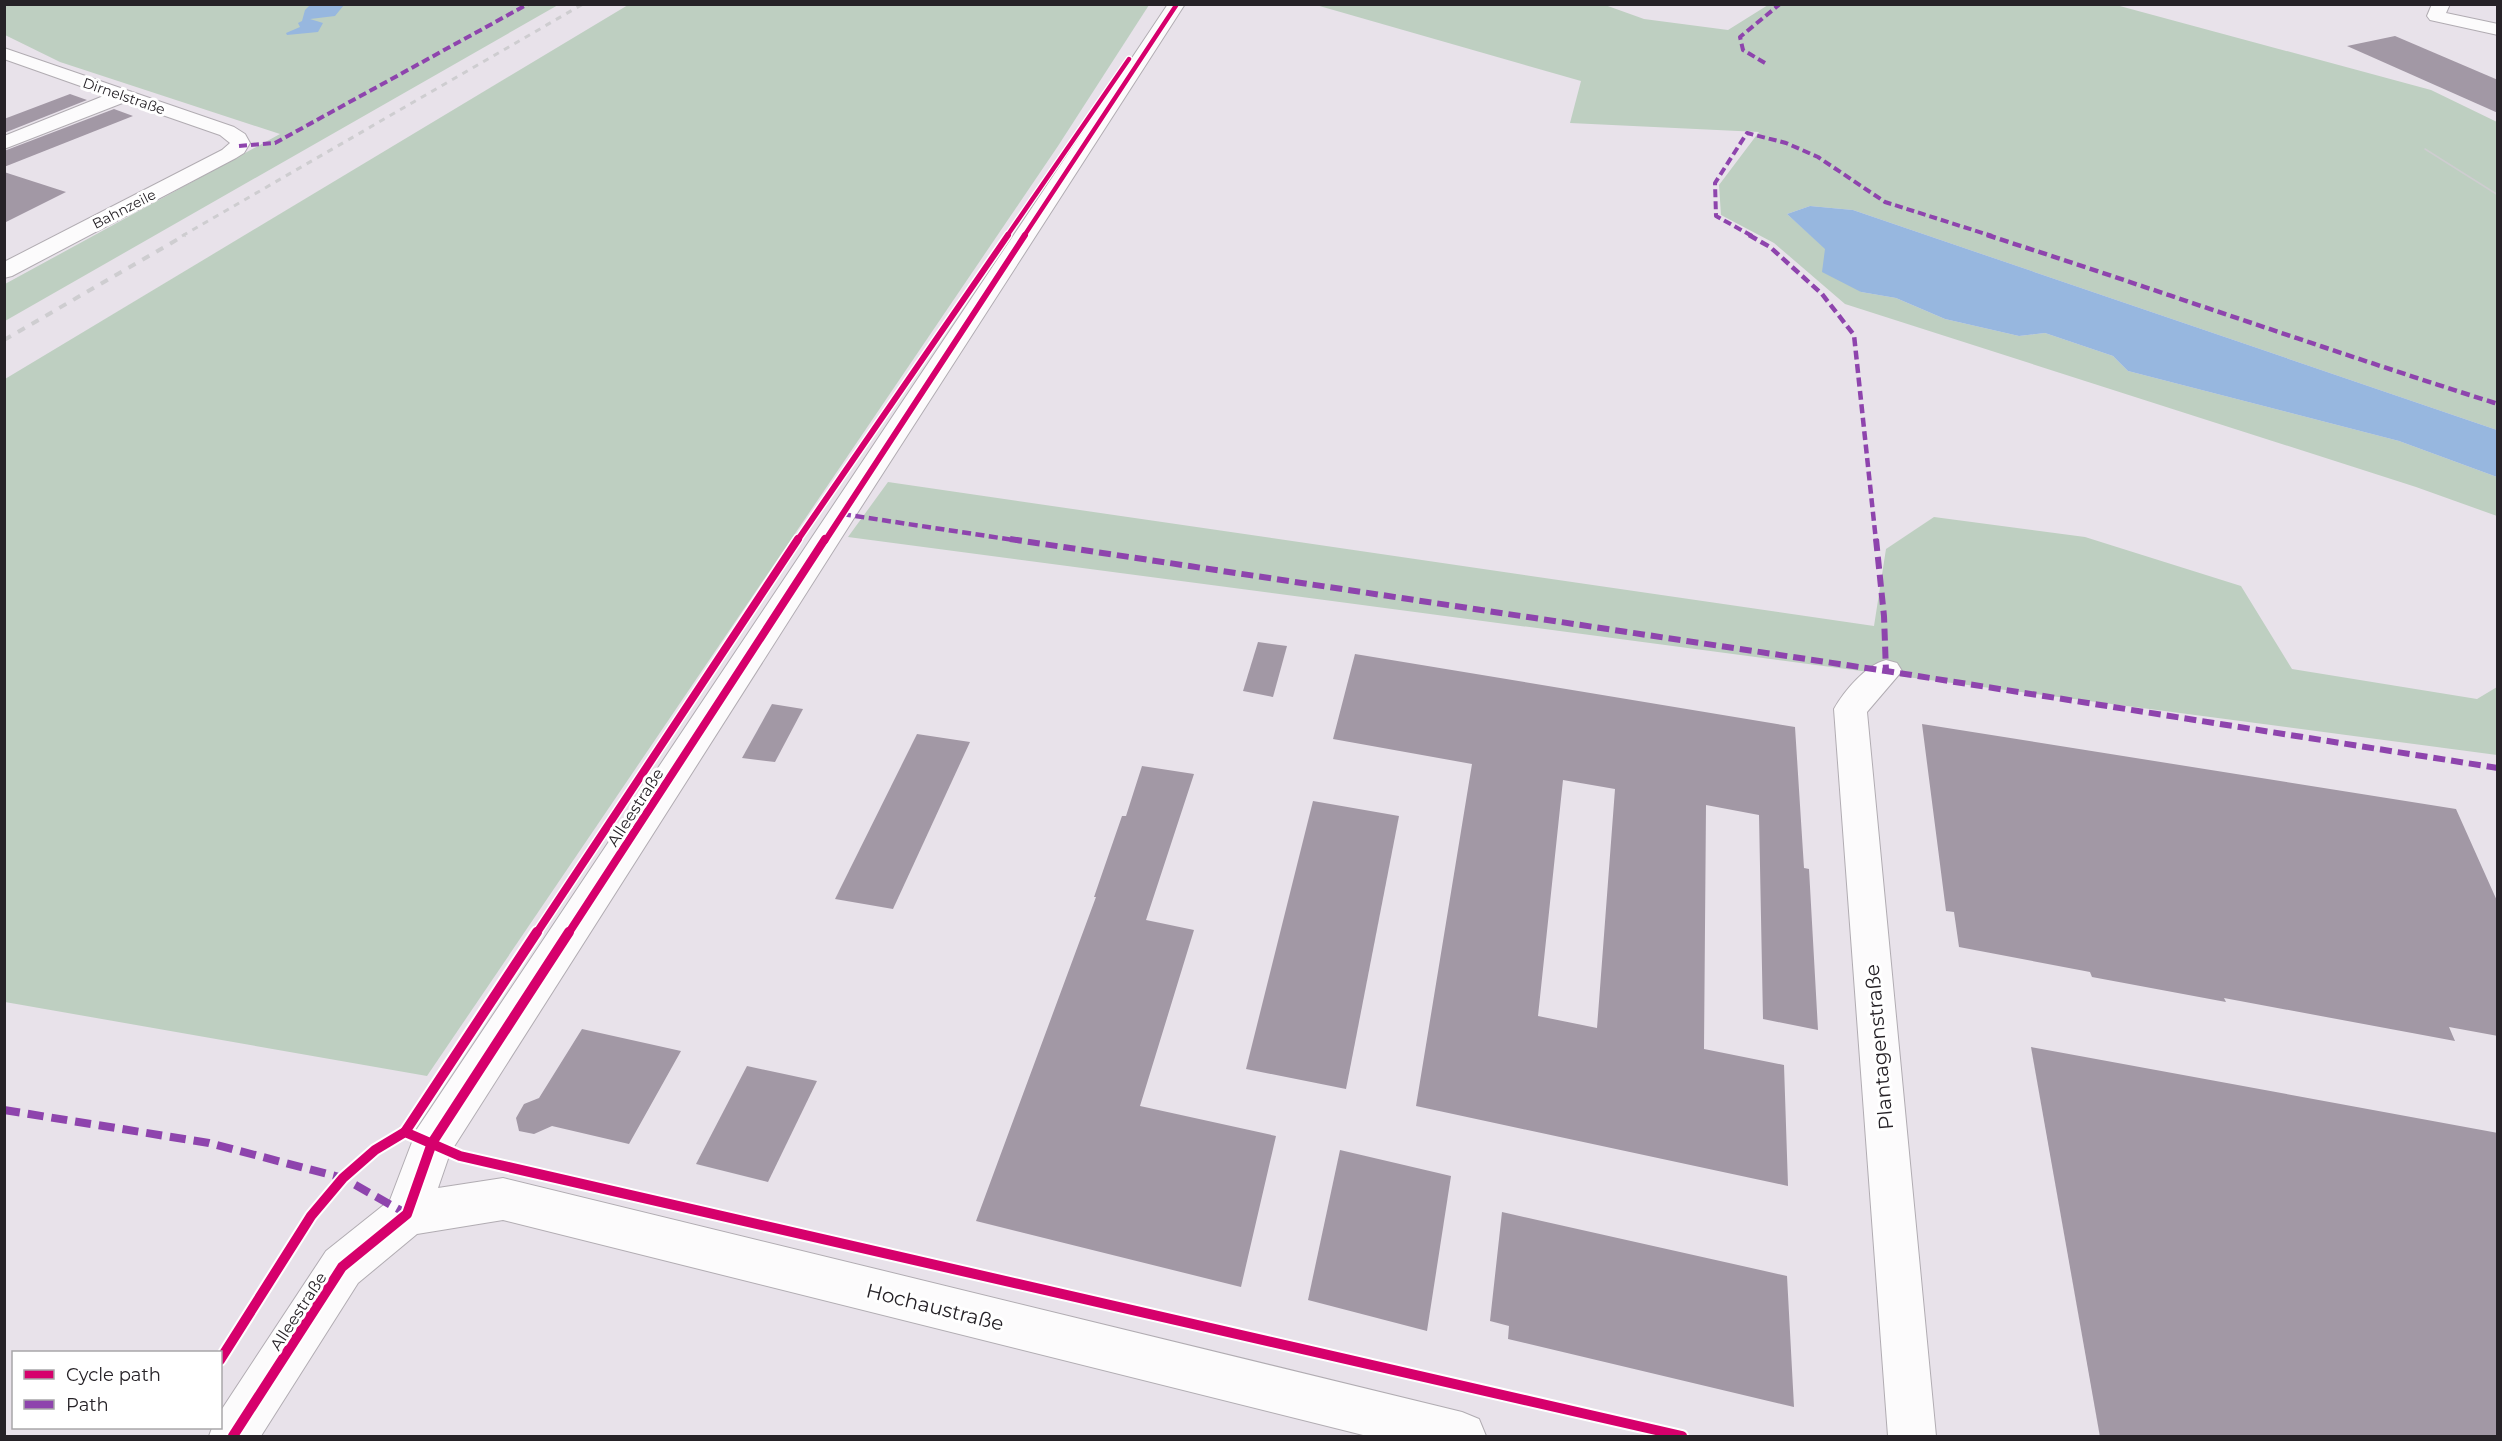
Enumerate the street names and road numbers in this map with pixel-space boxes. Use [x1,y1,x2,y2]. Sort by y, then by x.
street label: Dirnelstraße [80,73,168,119]
street label: Bahnzeile [89,185,159,233]
street label: Alleestraße [603,765,668,850]
street label: Plantagenstraße [1860,963,1898,1131]
street label: Alleestraße [266,1269,331,1354]
street label: Hochaustraße [864,1278,1006,1336]

